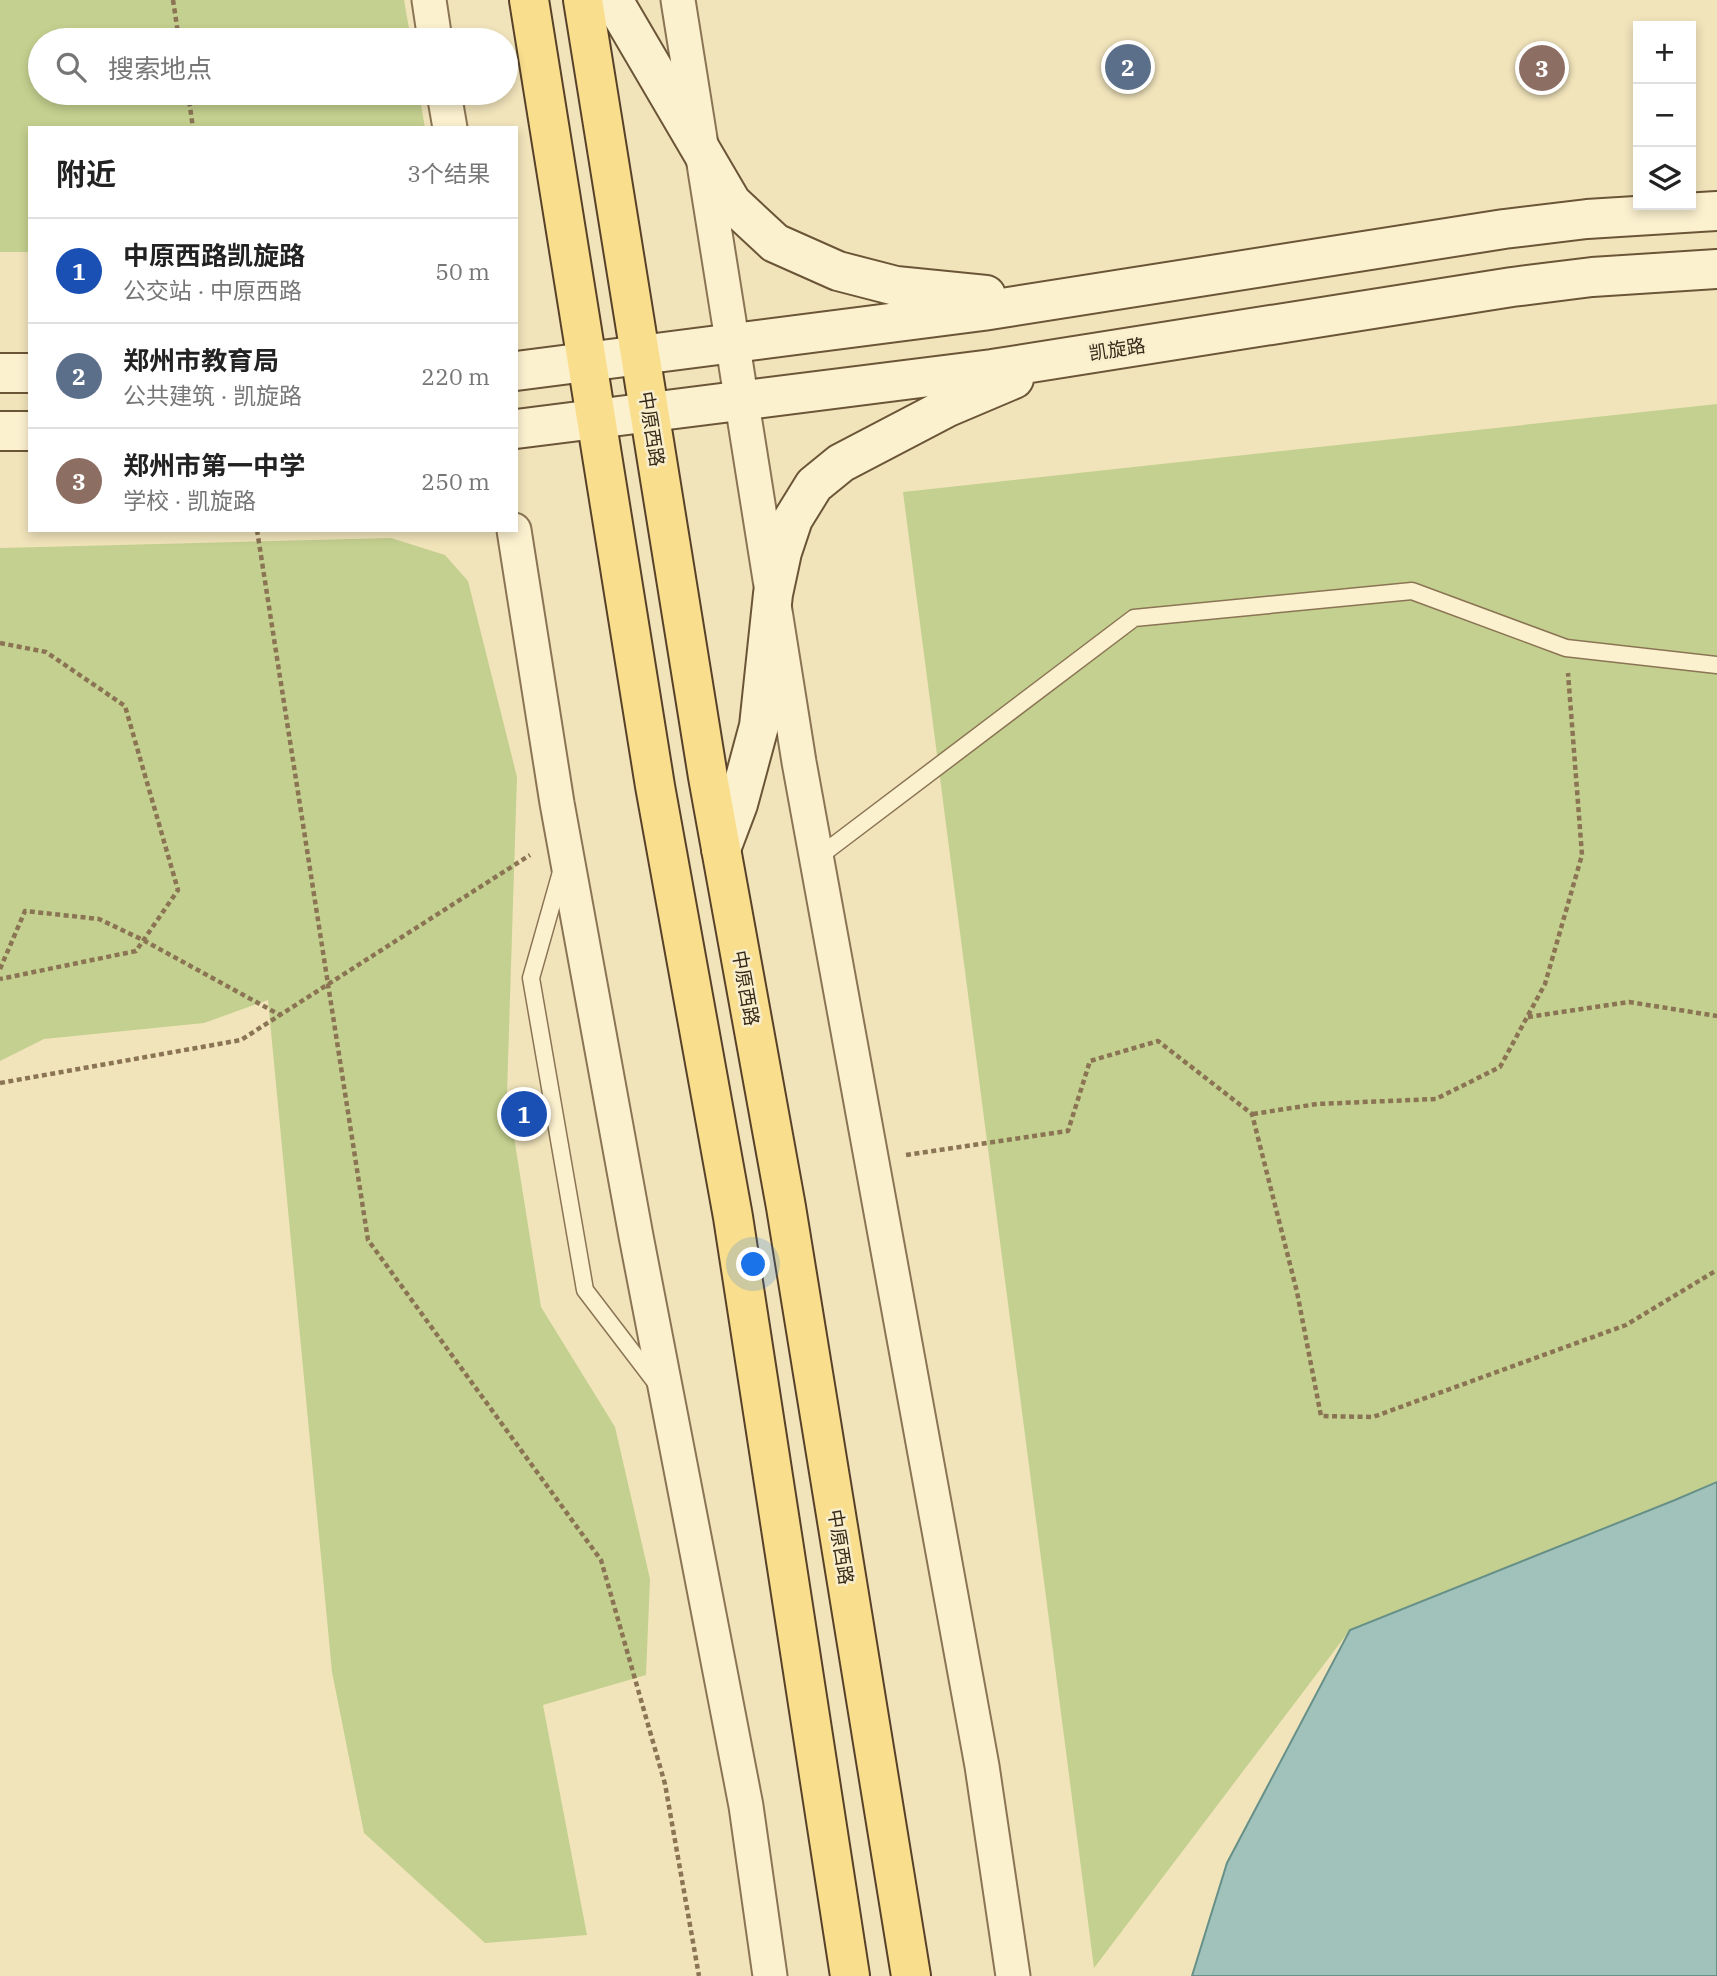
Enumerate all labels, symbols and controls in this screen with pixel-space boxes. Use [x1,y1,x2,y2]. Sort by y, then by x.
map controls [1633,21,1696,210]
button: + [1633,21,1696,84]
search box [28,28,518,105]
pin: 2 [1105,41,1151,93]
pin: 3 [1519,42,1565,94]
icon: search [52,48,90,86]
text: 搜索地点 [108,51,212,85]
button: − [1633,84,1696,147]
button: layers [1633,147,1696,210]
text: 附近 [56,154,116,193]
text: 3个结果 [407,158,490,188]
text: 中原西路凯旋路 [123,238,305,272]
text: 1 [72,256,86,286]
text: 50 m [435,256,490,286]
text: 公交站 · 中原西路 [123,275,302,305]
street label: 凯旋路 [1087,333,1147,365]
text: 郑州市教育局 [123,343,279,377]
text: 2 [72,361,86,391]
text: 220 m [421,361,490,391]
text: 公共建筑 · 凯旋路 [123,380,302,410]
street label: 中原西路 [634,390,670,468]
text: 郑州市第一中学 [123,448,305,482]
text: 3 [72,466,86,496]
text: 250 m [421,466,490,496]
text: 学校 · 凯旋路 [123,485,256,515]
street label: 中原西路 [728,948,764,1028]
pin: 1 [501,1088,547,1140]
your location [736,1247,770,1281]
street label: 中原西路 [823,1508,859,1586]

